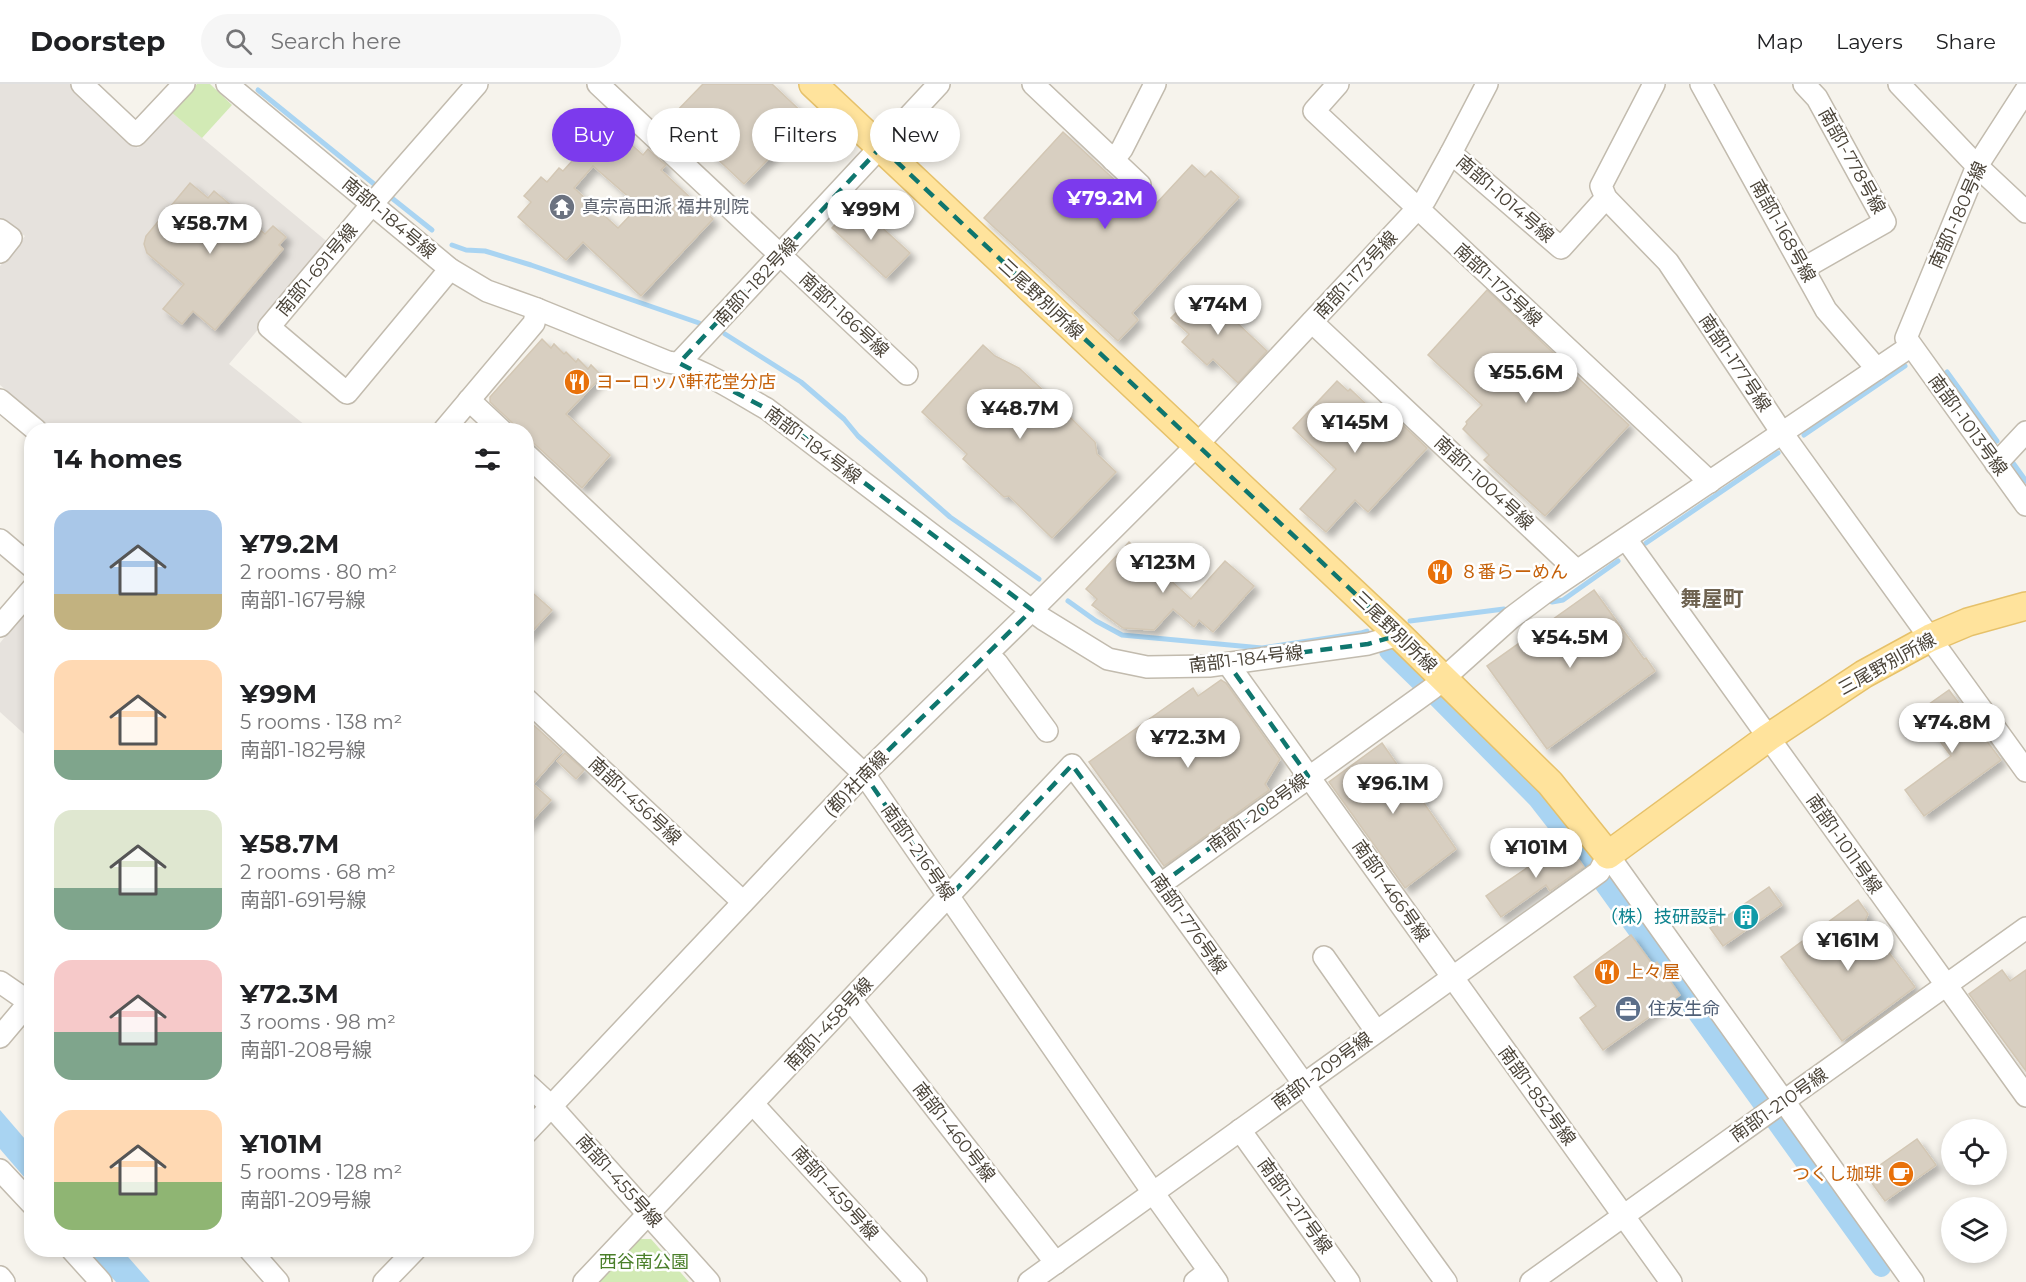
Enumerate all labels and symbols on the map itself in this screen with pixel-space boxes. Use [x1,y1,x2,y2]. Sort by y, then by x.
street label: 南部1-778号線 [1814,104,1890,218]
street label: 南部1-1014号線 [1452,151,1558,247]
street label: 南部1-180号線 [1925,158,1991,272]
street label: 南部1-184号線 [338,173,440,263]
street label: 南部1-168号線 [1746,176,1820,286]
pin: ¥79.2M [1056,179,1154,230]
pin: ¥99M [835,190,907,241]
temple icon: 真宗高田派 福井別院 [547,192,577,222]
place label: 真宗高田派 福井別院 [582,196,749,218]
pin: ¥58.7M [161,204,259,255]
street label: 南部1-691号線 [272,219,362,321]
street label: 南部1-173号線 [1310,226,1402,324]
street label: 南部1-182号線 [709,233,803,331]
street label: 南部1-175号線 [1450,239,1546,331]
street label: 三尾野別所線 [994,254,1088,344]
street label: 南部1-186号線 [795,268,893,362]
pin: ¥74M [1182,285,1254,336]
street label: 南部1-177号線 [1694,310,1776,416]
pin: ¥55.6M [1477,353,1575,404]
restaurant icon: ヨーロッパ軒花堂分店 [562,367,592,397]
street label: 南部1-1013号線 [1924,370,2012,480]
place label: ヨーロッパ軒花堂分店 [596,371,776,393]
pin: ¥48.7M [971,389,1069,440]
street label: 南部1-184号線 [760,402,866,488]
pin: ¥145M [1313,403,1397,454]
street label: 南部1-1004号線 [1430,432,1538,534]
pin: ¥123M [1121,543,1205,594]
restaurant icon: ８番らーめん [1425,557,1455,587]
place label: ８番らーめん [1460,561,1568,583]
district label: 舞屋町 [1681,586,1744,611]
street label: 三尾野別所線 [1349,587,1441,677]
pin: ¥54.5M [1521,618,1619,669]
street label: 三尾野別所線 [1834,628,1940,700]
street label: 南部1-184号線 [1188,641,1304,677]
pin: ¥74.8M [1903,703,2001,754]
pin: ¥72.3M [1139,718,1237,769]
street label: (都)社南線 [819,746,893,822]
street label: 南部1-456号線 [584,753,686,849]
pin: ¥96.1M [1344,764,1442,815]
street label: 南部1-208号線 [1203,769,1313,857]
street label: 南部1-1011号線 [1802,790,1886,898]
street label: 南部1-216号線 [877,799,959,905]
pin: ¥101M [1494,828,1578,879]
street label: 南部1-466号線 [1348,836,1434,946]
street label: 南部1-776号線 [1146,870,1232,978]
building icon: （株）技研設計 [1731,902,1761,932]
place label: （株）技研設計 [1600,906,1726,928]
pin: ¥161M [1806,921,1890,972]
restaurant icon: 上々屋 [1592,957,1622,987]
place label: 上々屋 [1626,961,1680,983]
street label: 南部1-458号線 [780,973,878,1075]
office icon: 住友生命 [1613,994,1643,1024]
place label: 住友生命 [1648,998,1720,1020]
street label: 南部1-209号線 [1268,1027,1376,1115]
street label: 南部1-852号線 [1494,1042,1580,1150]
street label: 南部1-210号線 [1726,1063,1832,1147]
street label: 南部1-460号線 [908,1078,1000,1186]
street label: 南部1-455号線 [571,1130,667,1232]
street label: 南部1-459号線 [787,1142,883,1244]
street label: 南部1-217号線 [1253,1154,1337,1258]
cafe icon: つくし珈琲 [1886,1159,1916,1189]
place label: つくし珈琲 [1792,1163,1882,1185]
park label: 西谷南公園 [599,1251,689,1273]

